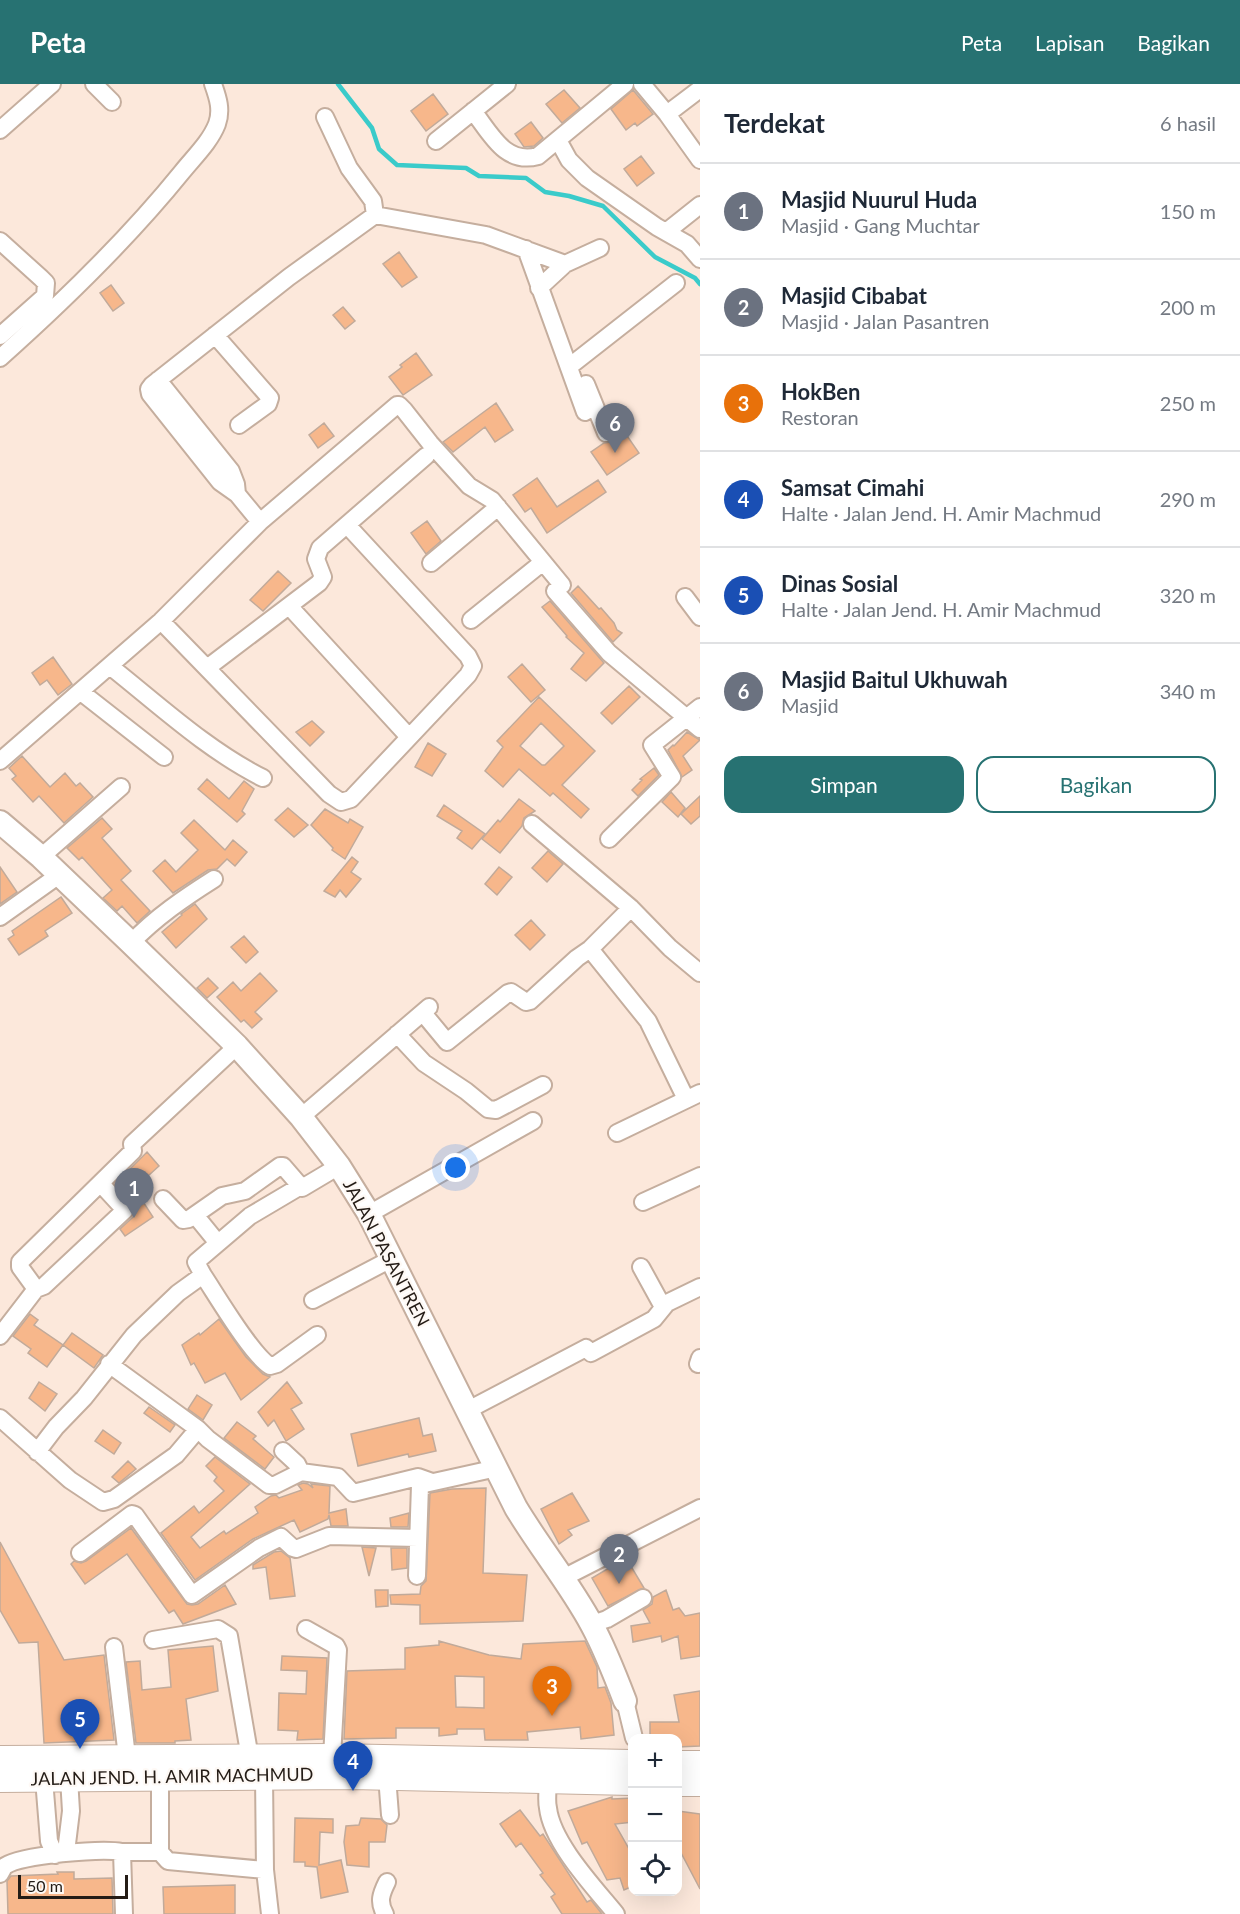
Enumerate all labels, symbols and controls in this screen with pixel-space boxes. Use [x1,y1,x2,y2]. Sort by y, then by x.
text: Peta [30,25,86,59]
text: Peta [961,30,1002,55]
text: Lapisan [1035,30,1104,55]
text: Bagikan [1137,30,1210,55]
text: Terdekat [724,107,825,139]
text: 6 hasil [1160,111,1216,135]
text: Masjid Nuurul Huda [781,186,977,213]
text: 1 [738,199,749,223]
text: 150 m [1160,199,1216,223]
text: Masjid · Gang Muchtar [781,213,980,237]
text: Masjid Cibabat [781,282,927,309]
text: 2 [738,295,749,319]
text: 200 m [1160,295,1216,319]
text: Masjid · Jalan Pasantren [781,309,989,333]
text: HokBen [781,378,861,405]
text: 3 [738,391,749,415]
text: 250 m [1160,391,1216,415]
pin: 6 [596,404,634,453]
text: Restoran [781,405,859,429]
text: Samsat Cimahi [781,474,924,501]
text: 4 [738,487,749,511]
text: 290 m [1160,487,1216,511]
text: Halte · Jalan Jend. H. Amir Machmud [781,501,1101,525]
text: Dinas Sosial [781,570,898,597]
text: 5 [738,583,749,607]
text: 320 m [1160,583,1216,607]
text: Halte · Jalan Jend. H. Amir Machmud [781,597,1101,621]
text: Masjid Baitul Ukhuwah [781,666,1008,693]
text: 6 [738,679,749,703]
text: 340 m [1160,679,1216,703]
text: Masjid [781,693,839,717]
button: Simpan [724,756,964,813]
button: Bagikan [976,756,1216,813]
your location [441,1153,470,1182]
pin: 1 [114,1168,154,1218]
street label: JALAN PASANTREN [339,1175,435,1330]
pin: 2 [600,1534,638,1584]
pin: 3 [532,1666,572,1716]
pin: 5 [60,1700,100,1749]
map controls [628,1734,682,1896]
button: + [628,1734,682,1788]
pin: 4 [334,1742,372,1791]
street label: JALAN JEND. H. AMIR MACHMUD [31,1763,313,1789]
button: − [628,1788,682,1842]
button: locate [628,1842,682,1896]
scale bar [18,1872,128,1900]
text: 50 m [27,1876,63,1895]

